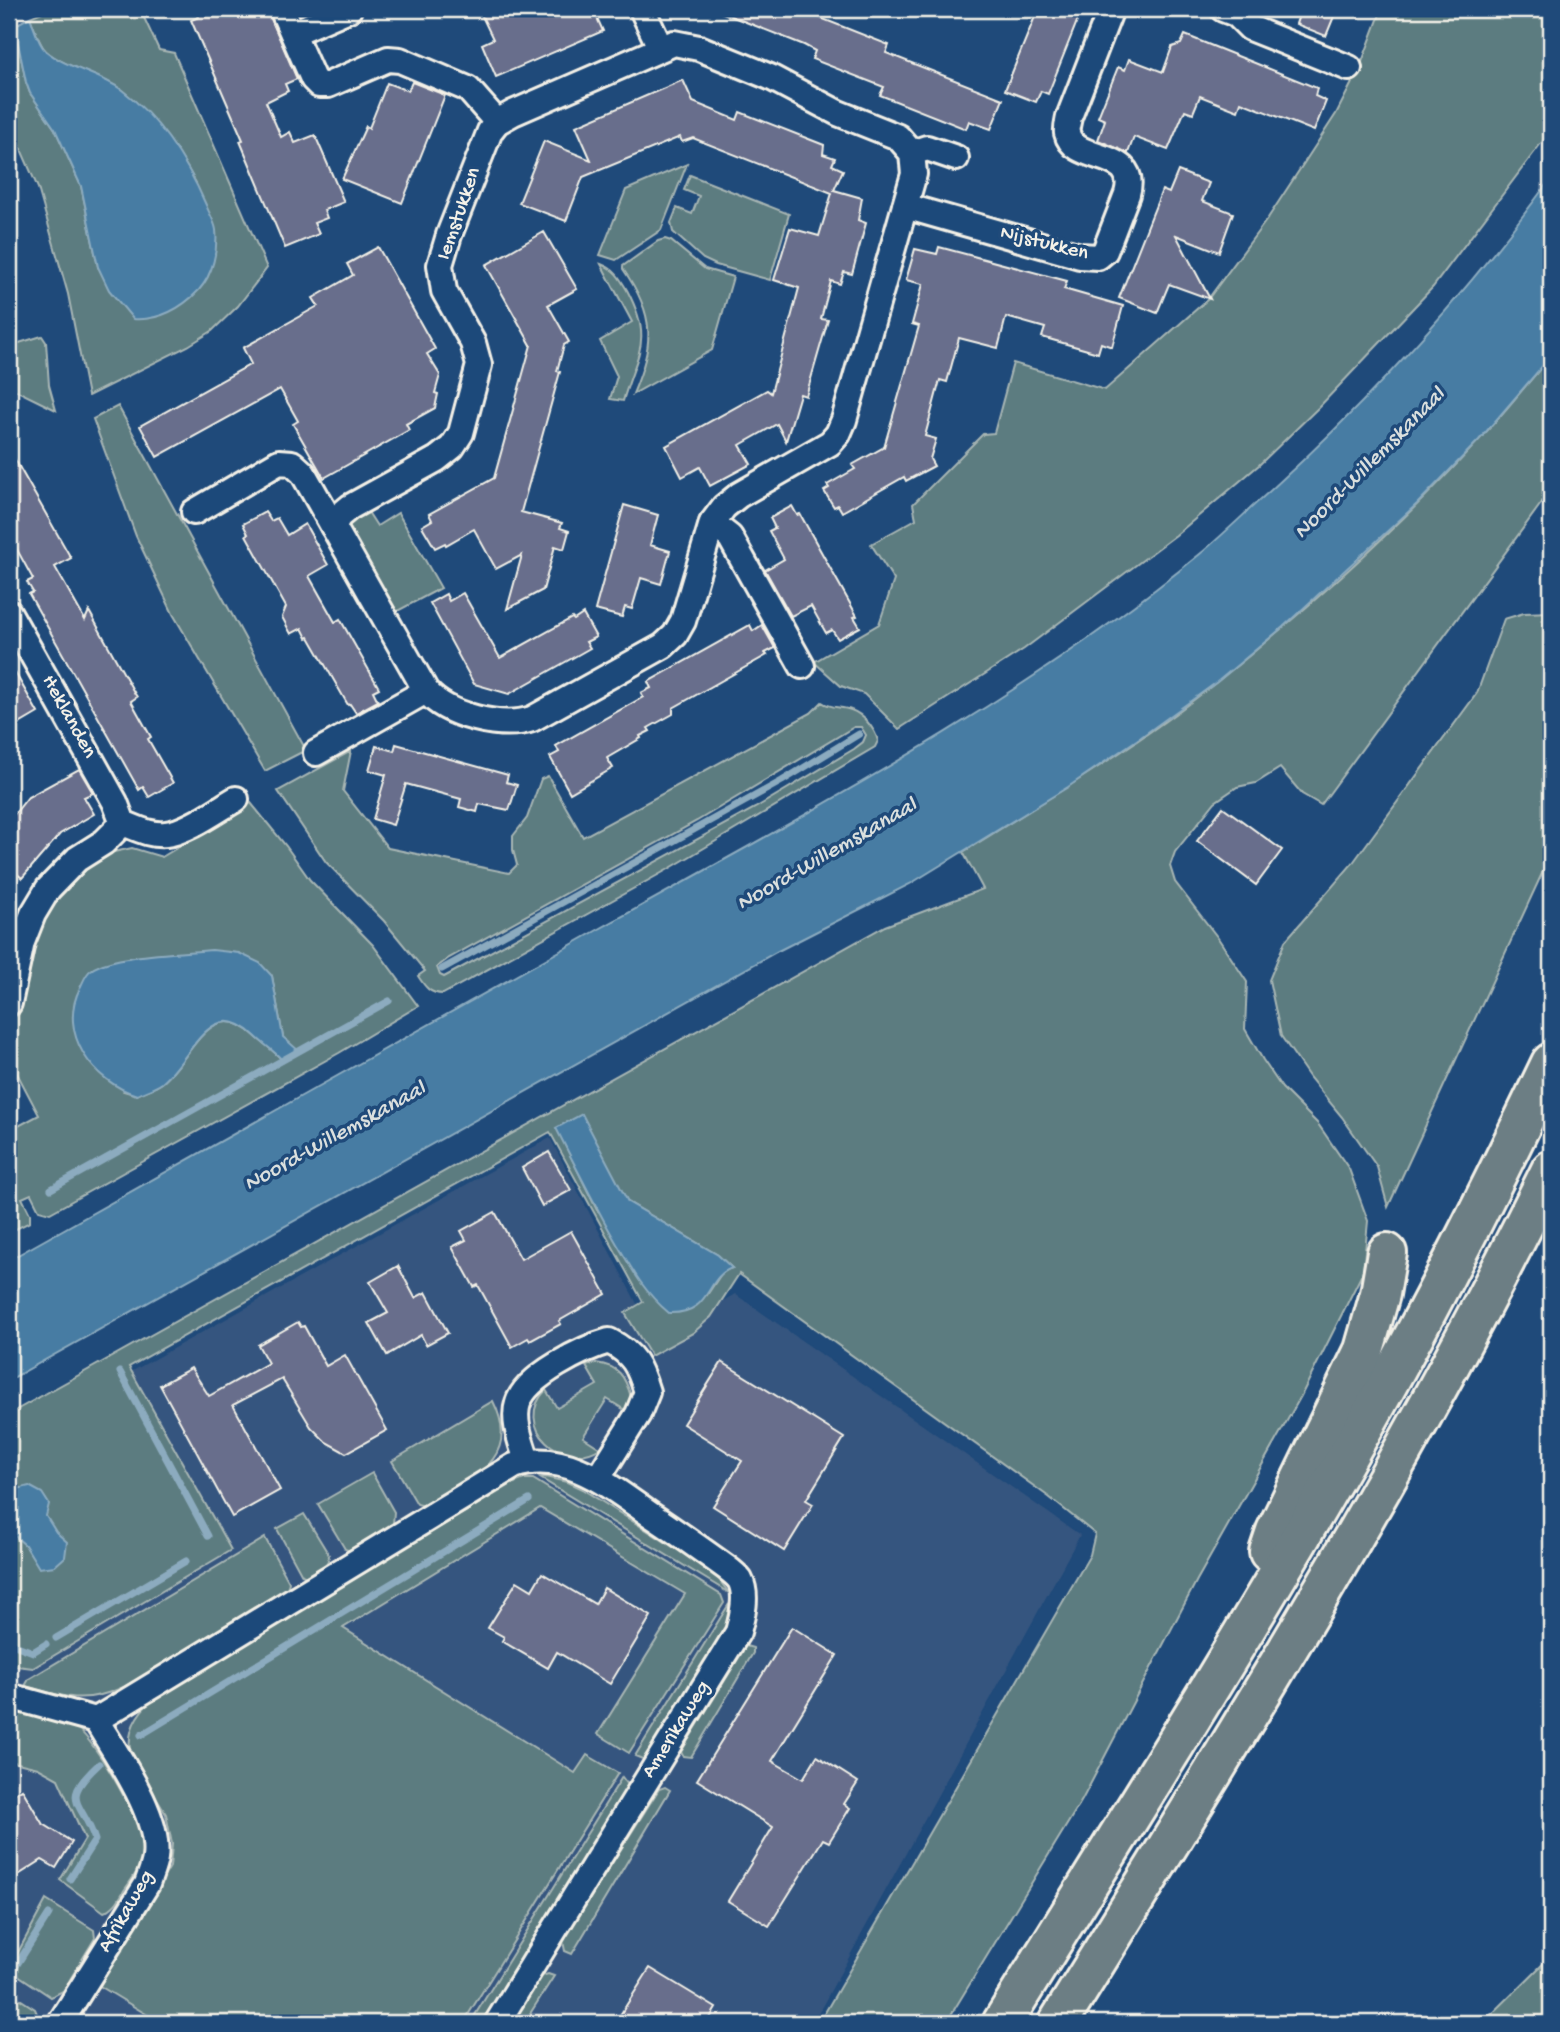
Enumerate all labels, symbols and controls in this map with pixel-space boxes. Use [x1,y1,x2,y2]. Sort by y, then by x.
street label: Iemstukken [432,164,488,264]
street label: Nijstukken [997,221,1091,267]
water label: Noord-Willemskanaal [1288,381,1453,546]
street label: Heklanden [35,671,101,763]
water label: Noord-Willemskanaal [732,791,924,918]
water label: Noord-Willemskanaal [239,1075,432,1198]
street label: Amerikaweg [637,1677,717,1783]
street label: Afrikaweg [93,1866,161,1958]

